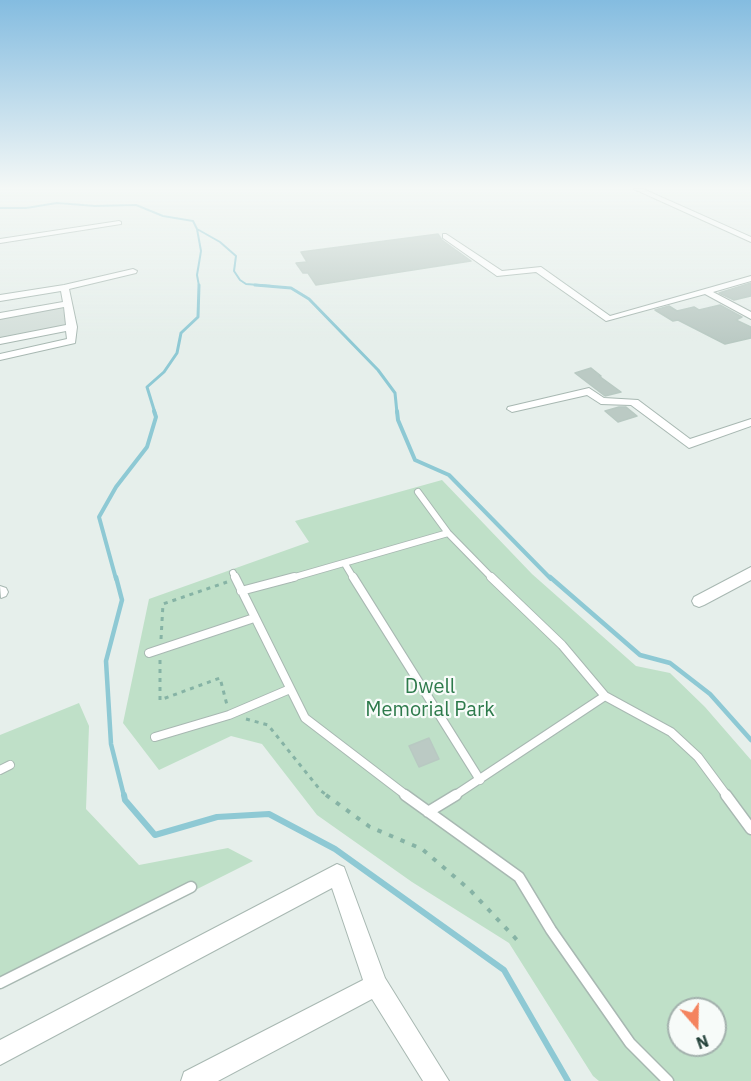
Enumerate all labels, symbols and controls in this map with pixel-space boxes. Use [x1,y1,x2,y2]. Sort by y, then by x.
park label: Dwell Memorial Park [365,675,495,722]
north arrow [667,997,727,1057]
text: N [694,1031,711,1053]

